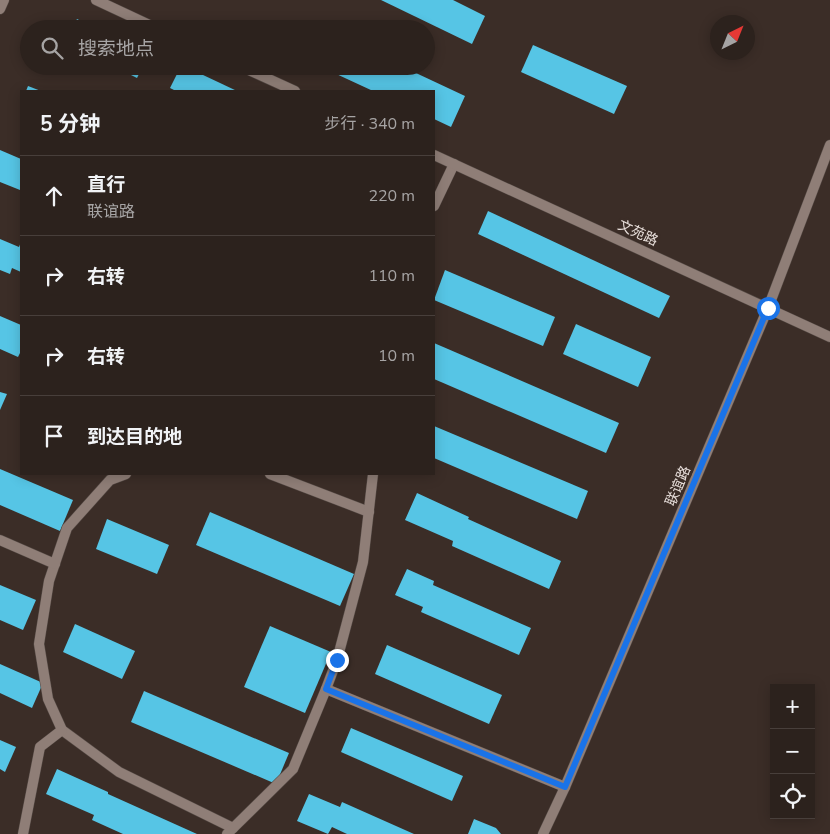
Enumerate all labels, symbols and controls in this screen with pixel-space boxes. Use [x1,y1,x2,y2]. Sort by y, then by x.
north arrow [710,15,755,60]
search box [20,20,435,75]
icon: search [38,34,66,62]
text: 搜索地点 [78,36,154,62]
text: 5 分钟 [40,110,100,138]
text: 步行 · 340 m [325,113,415,135]
text: 直行 [87,172,125,198]
icon: ahead [40,182,68,210]
text: 220 m [368,185,415,207]
text: 联谊路 [87,201,135,223]
street label: 文苑路 [615,216,661,250]
icon: right [40,262,68,290]
text: 右转 [87,264,125,290]
text: 110 m [368,265,415,287]
route start [757,297,780,320]
icon: right [40,342,68,370]
text: 右转 [87,344,125,370]
text: 10 m [378,345,415,367]
icon: arrive [40,422,68,450]
text: 到达目的地 [87,424,182,450]
street label: 联谊路 [661,463,695,509]
route end [326,649,349,672]
map controls [770,684,815,819]
button: + [770,684,815,729]
button: − [770,729,815,774]
button: locate [770,774,815,819]

